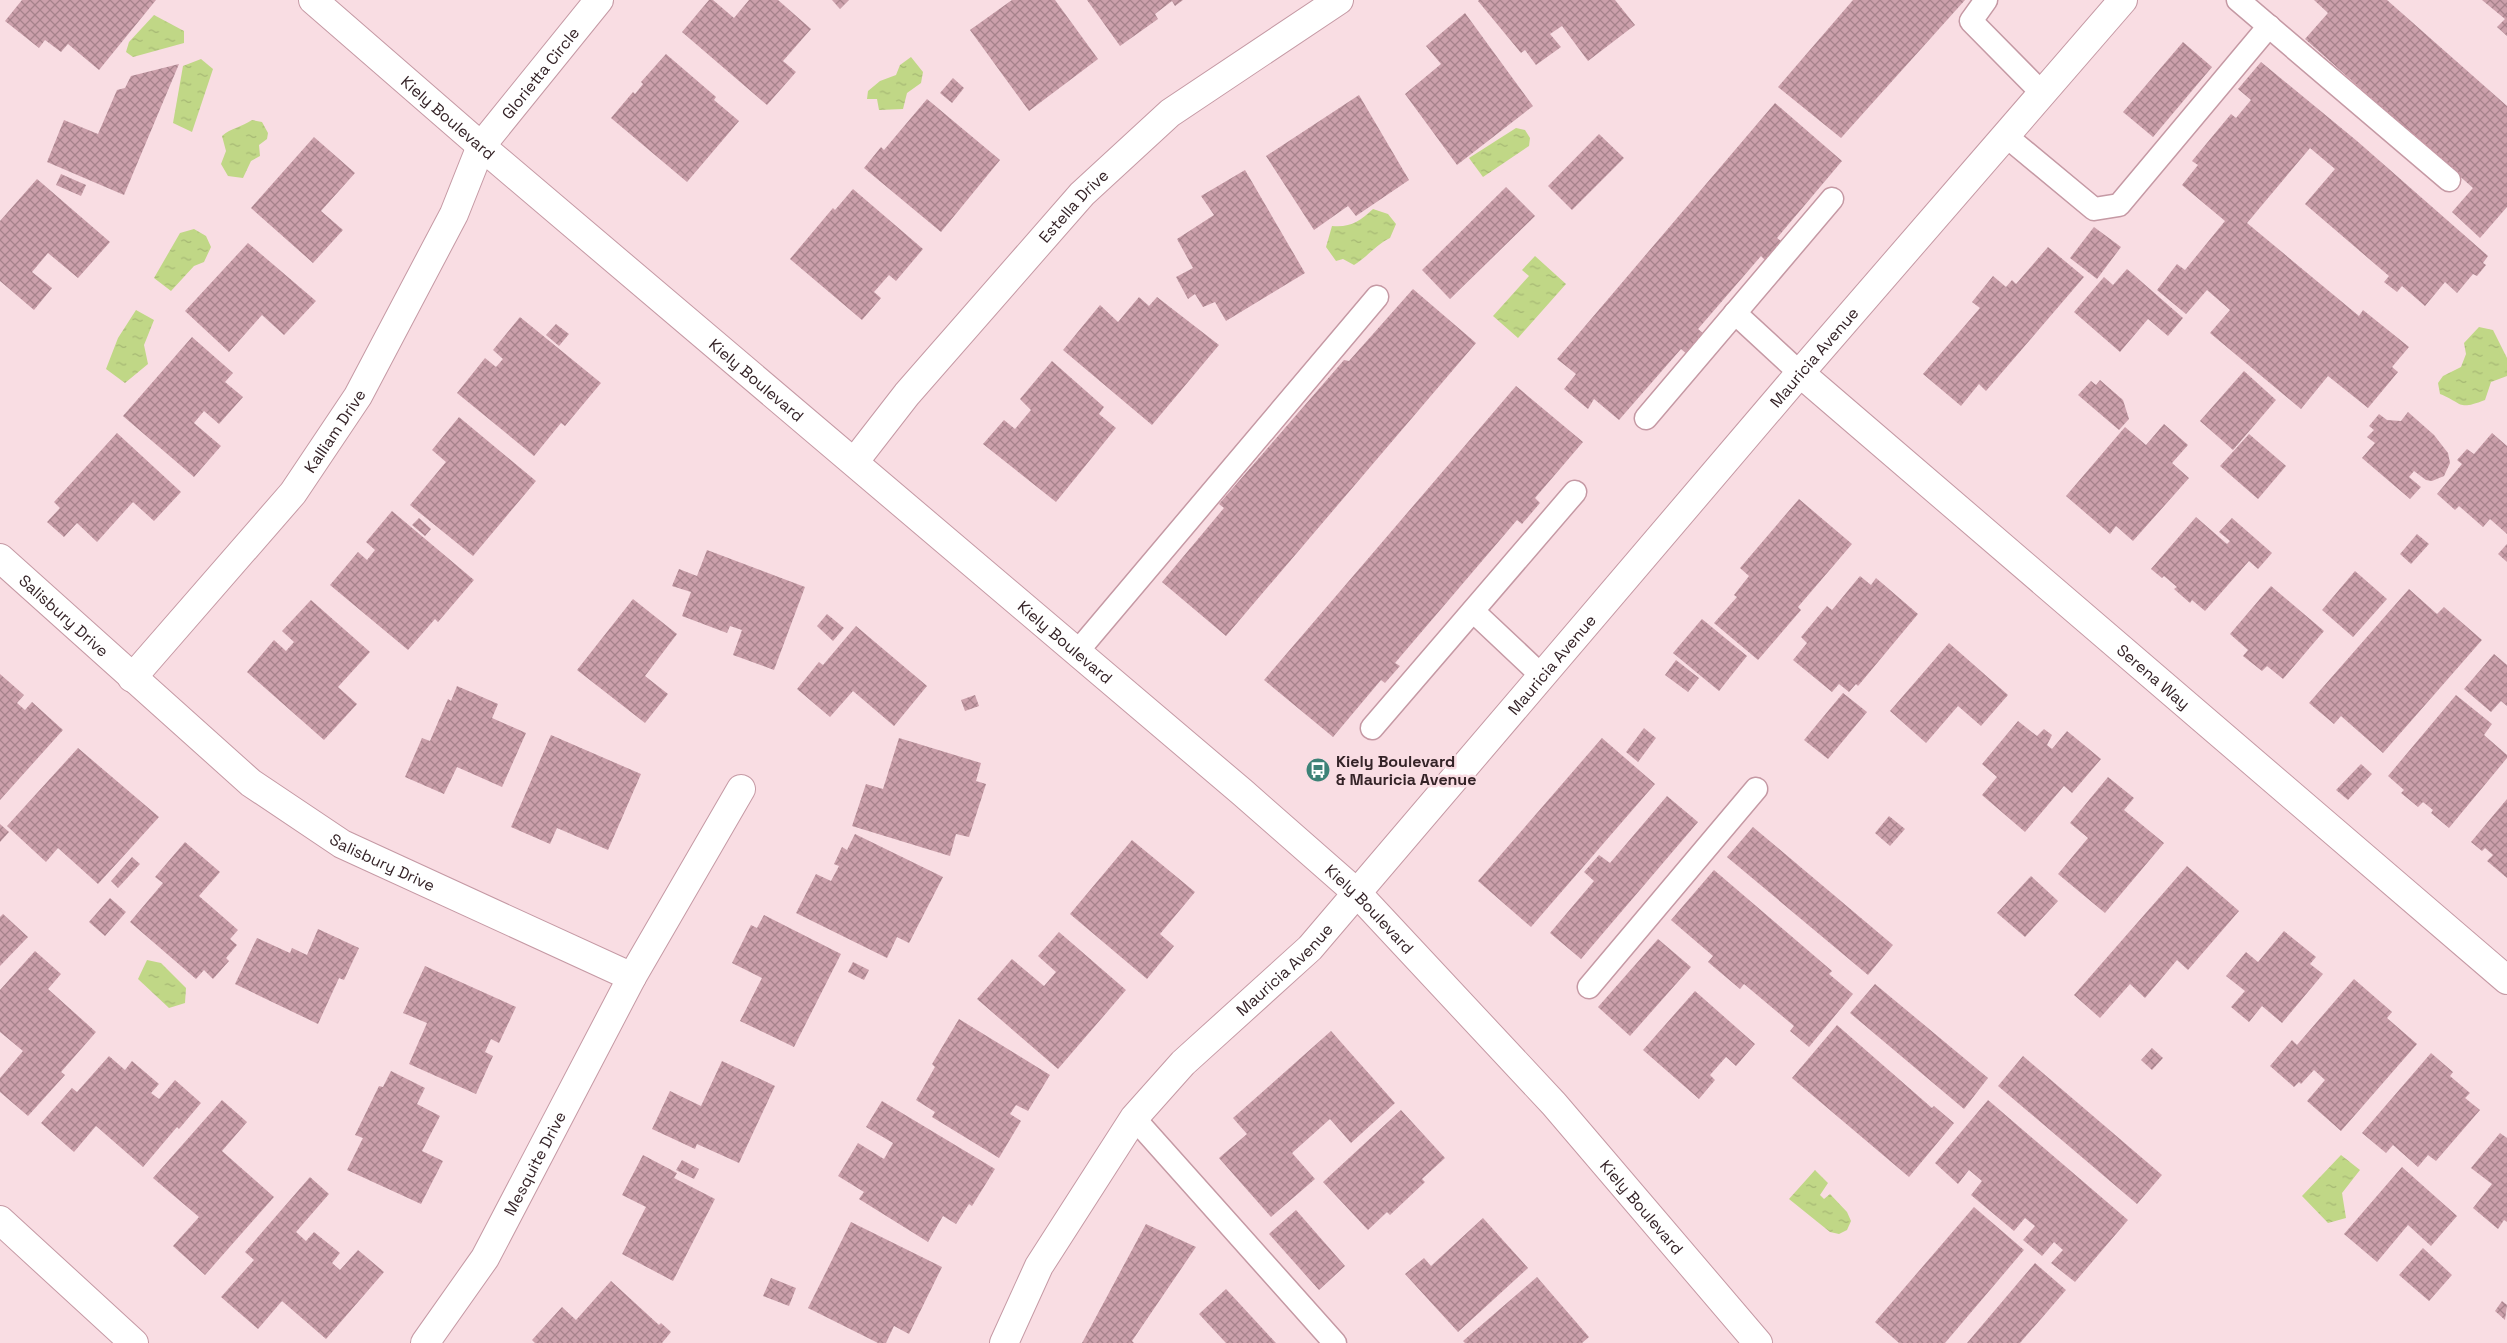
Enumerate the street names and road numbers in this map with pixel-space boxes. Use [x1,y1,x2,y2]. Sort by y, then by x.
street label: Glorietta Circle [497,22,584,123]
street label: Kiely Boulevard [397,71,500,164]
street label: Estella Drive [1034,165,1113,247]
street label: Mauricia Avenue [1765,303,1863,412]
street label: Kiely Boulevard [705,334,808,426]
street label: Kalliam Drive [299,386,370,477]
street label: Salisbury Drive [15,570,113,661]
street label: Kiely Boulevard [1014,596,1117,688]
street label: Mauricia Avenue [1503,610,1600,719]
street label: Serena Way [2113,639,2195,714]
street label: Salisbury Drive [326,828,438,896]
street label: Kiely Boulevard [1321,859,1419,958]
street label: Mauricia Avenue [1232,919,1337,1020]
street label: Mesquite Drive [499,1107,571,1219]
street label: Kiely Boulevard [1596,1155,1688,1259]

